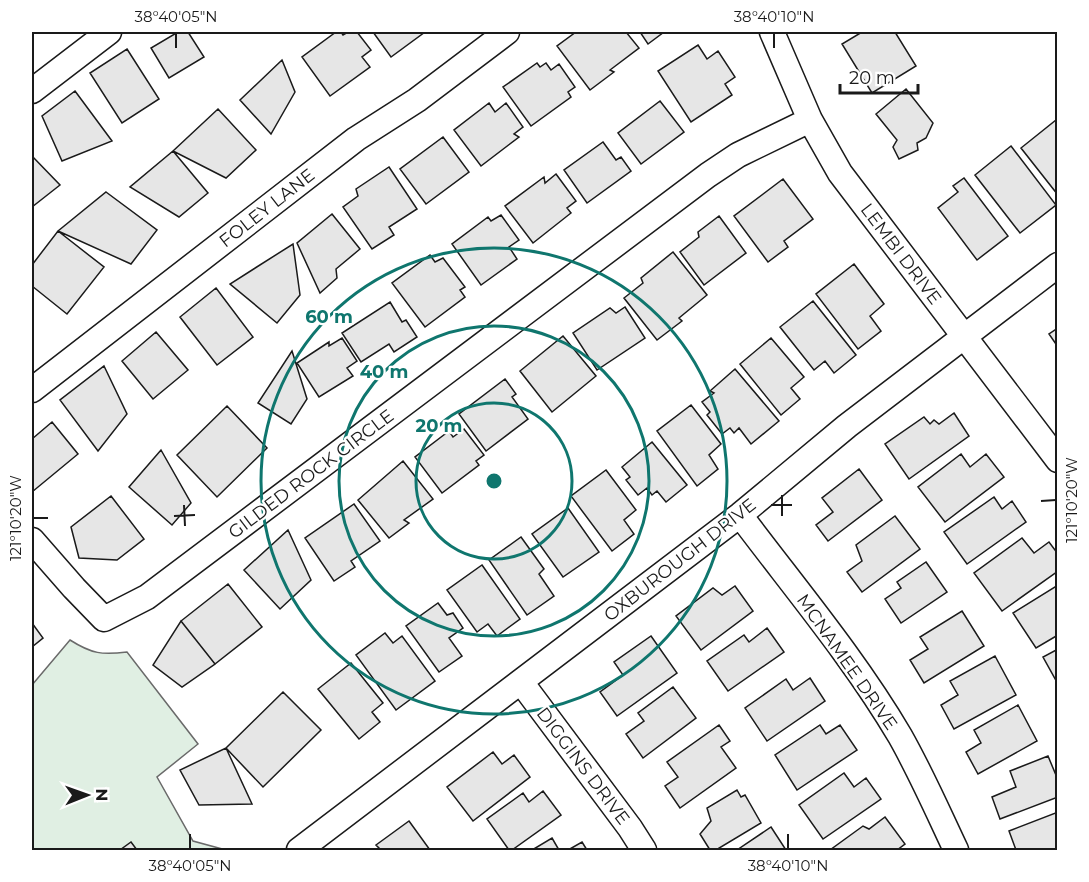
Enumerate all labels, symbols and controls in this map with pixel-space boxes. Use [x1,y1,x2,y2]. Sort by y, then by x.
text: 38°40'05"N [134,7,218,26]
text: 38°40'10"N [734,7,814,26]
scale bar [840,57,918,95]
text: 20 m [849,67,895,89]
street label: FOLEY LANE [215,164,319,252]
street label: LEMBI DRIVE [856,199,946,309]
text: 60 m [305,306,353,328]
text: 40 m [360,361,408,383]
street label: GILDED ROCK CIRCLE [224,405,398,543]
text: 20 m [416,415,462,437]
text: 121°10'20"W [1062,457,1081,543]
centre of rings [484,471,504,491]
text: 121°10'20"W [6,475,25,561]
street label: OXBUROUGH DRIVE [600,494,760,626]
street label: MCNAMEE DRIVE [792,590,902,734]
street label: DIGGINS DRIVE [532,703,634,829]
north arrow [57,765,117,825]
text: N [92,788,111,801]
text: 38°40'05"N [148,856,232,875]
text: 38°40'10"N [748,856,828,875]

